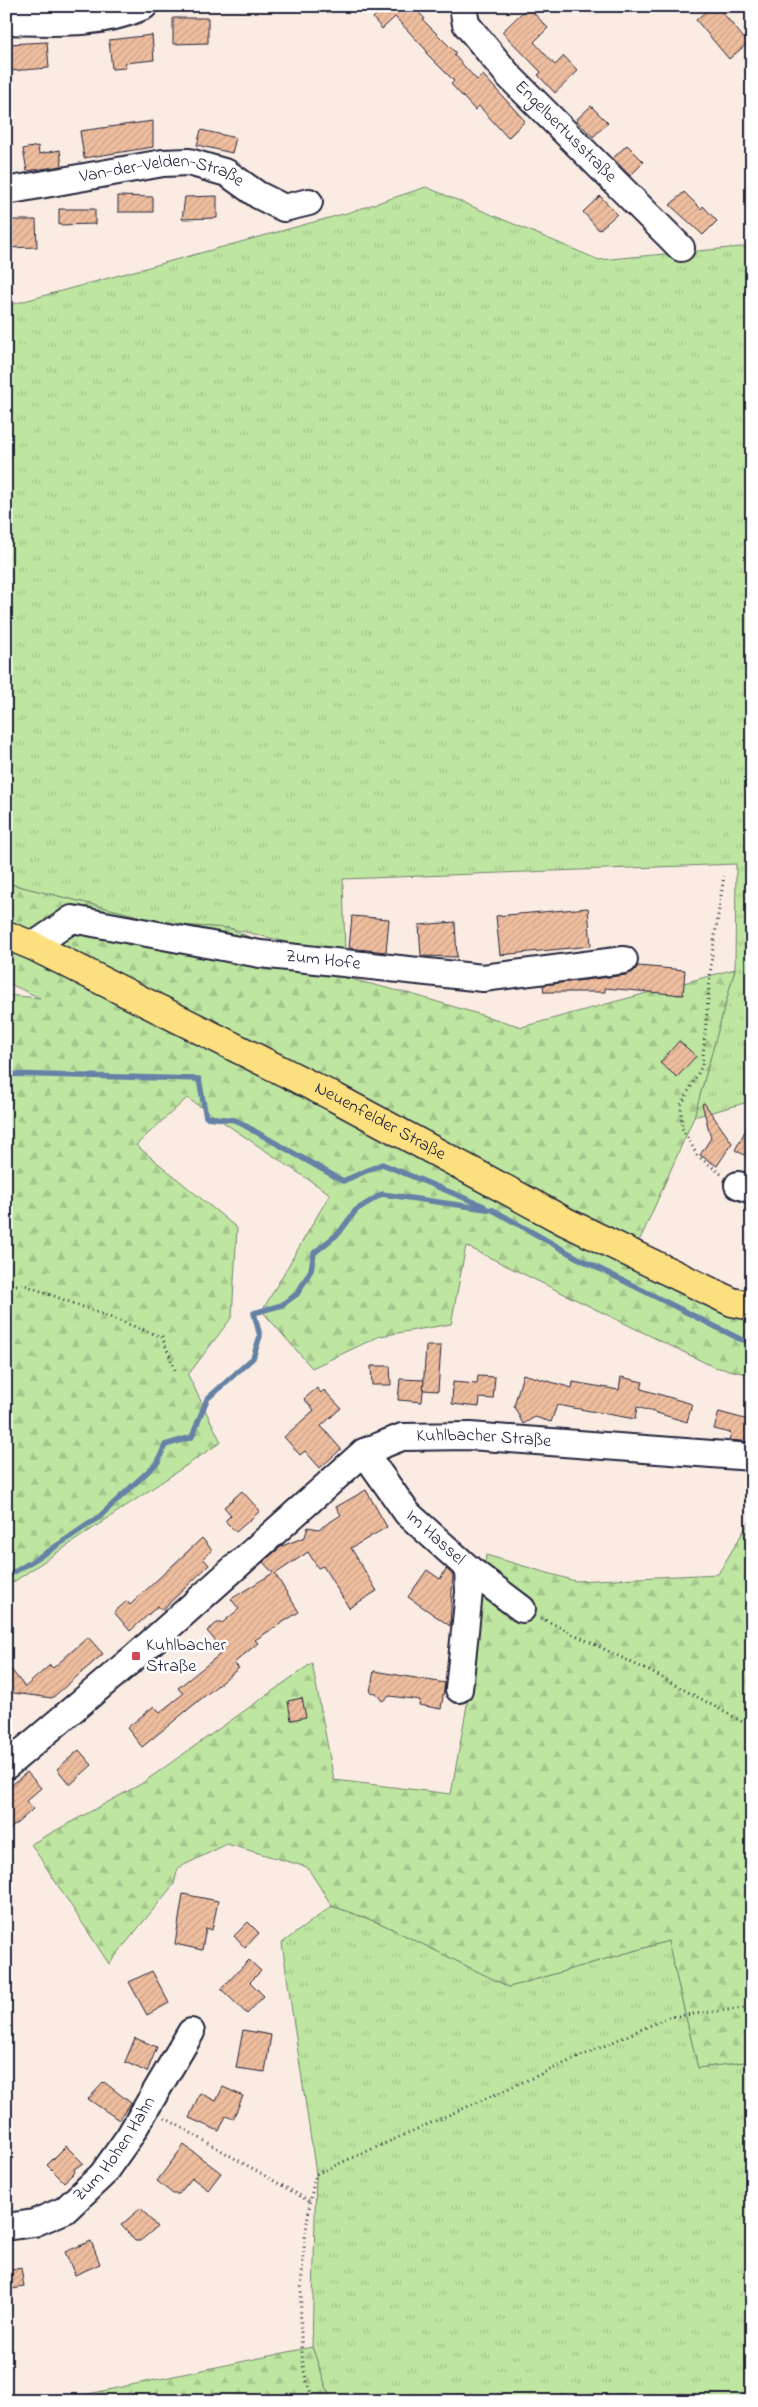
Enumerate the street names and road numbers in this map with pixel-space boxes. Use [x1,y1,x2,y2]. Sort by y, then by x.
street label: Engelbertusstraße [508,75,623,190]
street label: Van-der-Velden-Straße [76,149,250,195]
street label: Zum Hofe [284,944,363,978]
street label: Neuenfelder Straße [310,1076,451,1168]
street label: Kuhlbacher Straße [416,1423,553,1455]
street label: Im Hassel [399,1504,470,1572]
street label: Zum Hohen Hahn [68,2092,163,2208]

